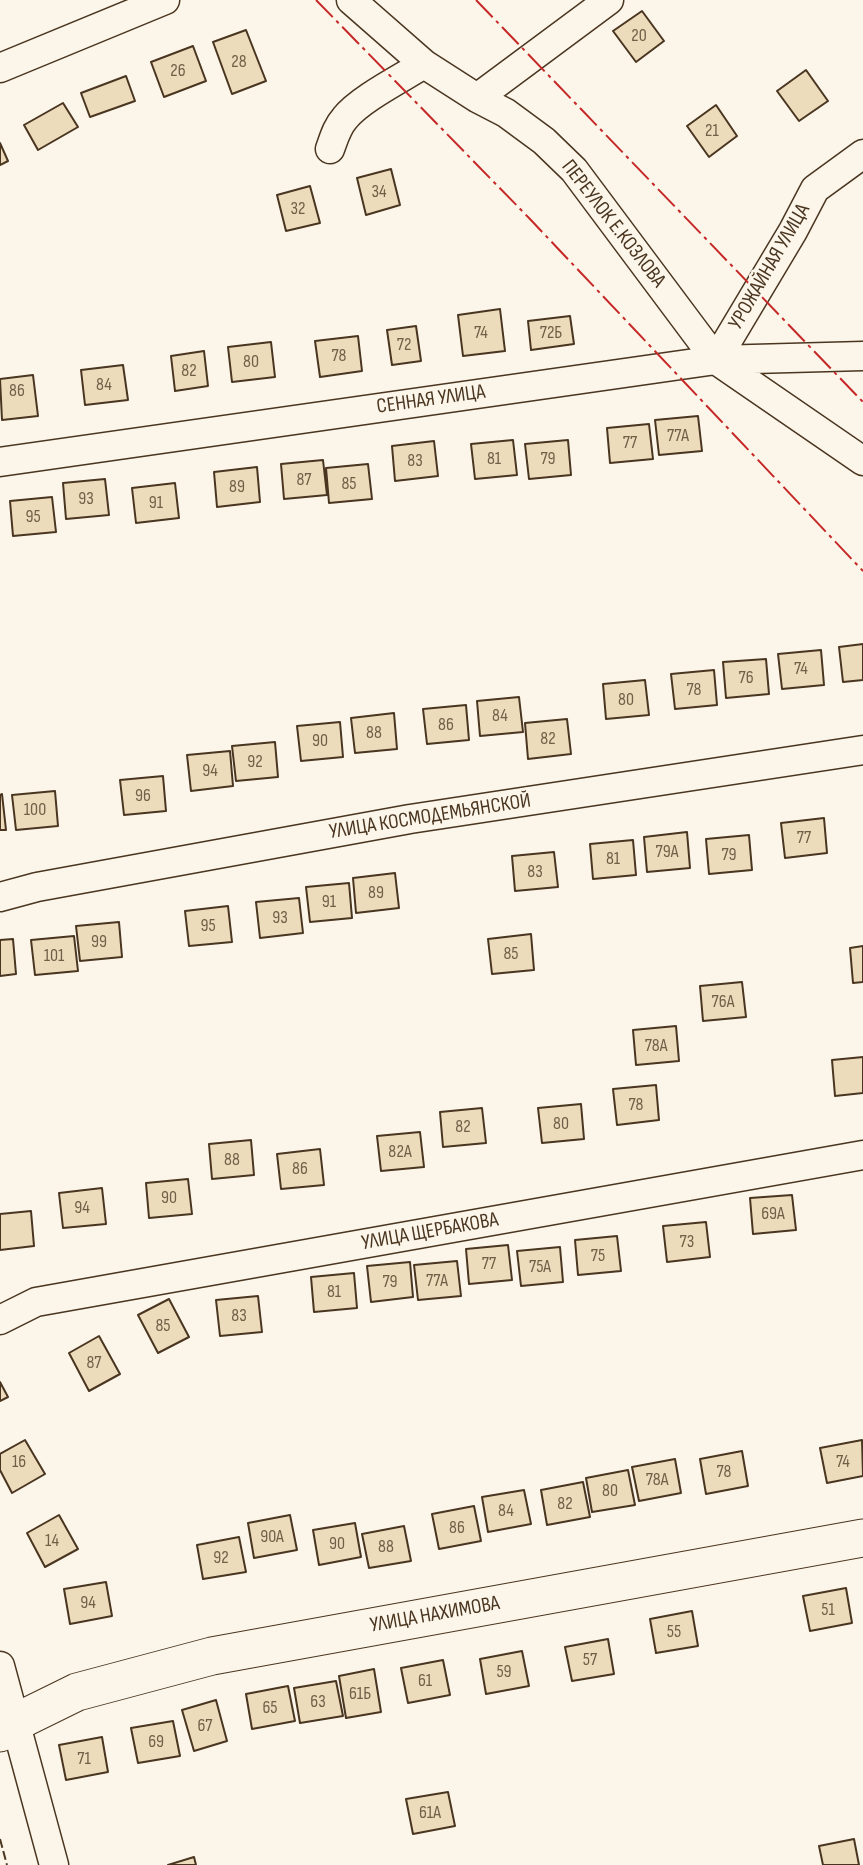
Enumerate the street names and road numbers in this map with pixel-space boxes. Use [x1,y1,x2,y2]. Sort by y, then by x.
street label: ПЕРЕУЛОК Е.КОЗЛОВА [555,155,671,293]
street label: УРОЖАЙНАЯ УЛИЦА [724,200,816,334]
street label: СЕННАЯ УЛИЦА [375,380,487,420]
street label: УЛИЦА КОСМОДЕМЬЯНСКОЙ [327,789,533,845]
street label: УЛИЦА ЩЕРБАКОВА [360,1208,500,1256]
street label: УЛИЦА НАХИМОВА [368,1591,502,1639]

